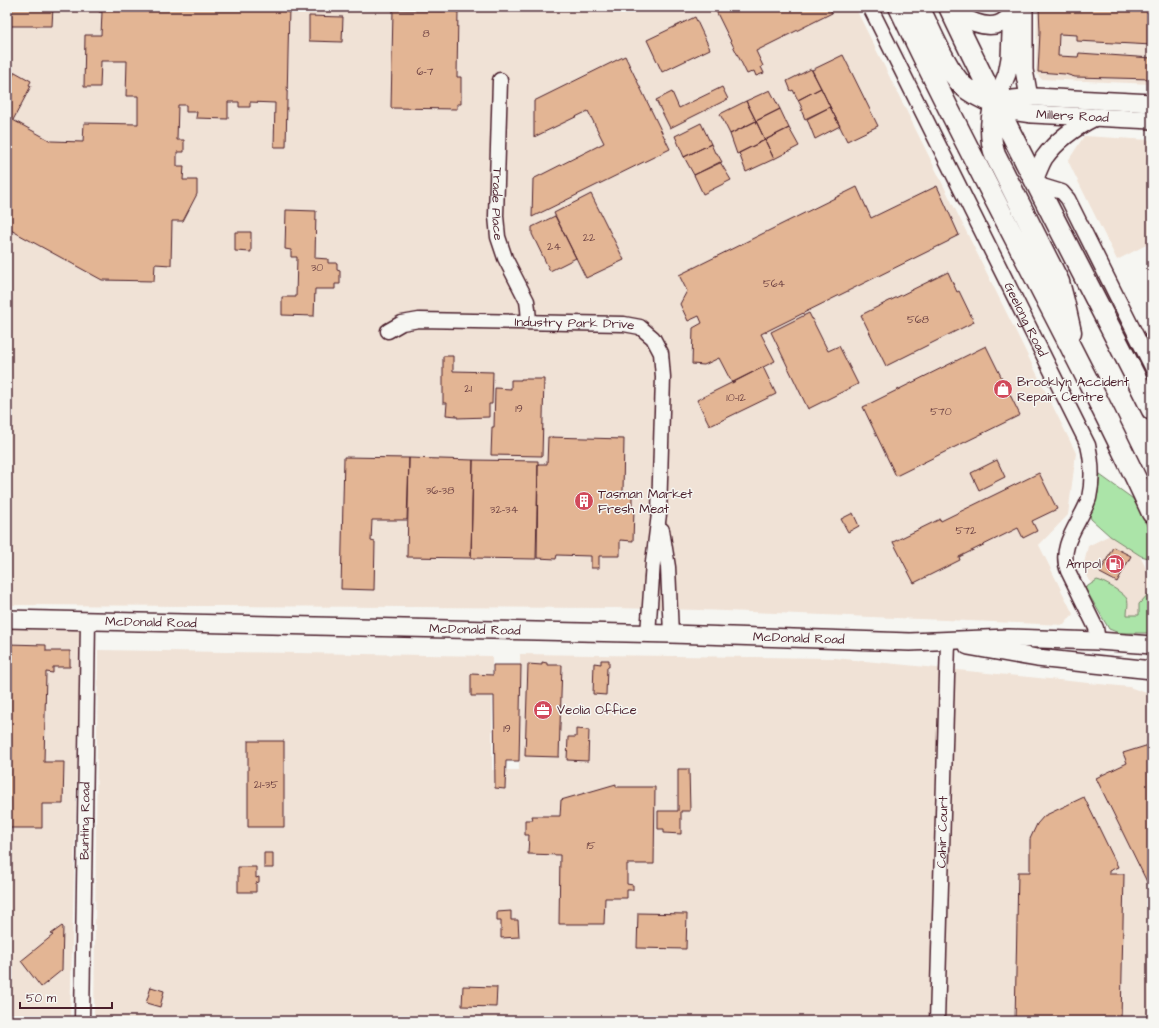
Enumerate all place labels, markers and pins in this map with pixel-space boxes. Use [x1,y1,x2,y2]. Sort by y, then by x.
place label: Brooklyn Accident Repair Centre [1017,373,1130,406]
shop icon: Brooklyn Accident Repair Centre [992,378,1014,400]
place label: Tasman Market Fresh Meat [598,485,693,518]
building icon: Tasman Market Fresh Meat [573,490,595,512]
fuel station icon: Ampol [1104,553,1126,575]
place label: Ampol [1066,555,1101,573]
office icon: Veolia Office [532,699,554,721]
place label: Veolia Office [557,701,637,719]

